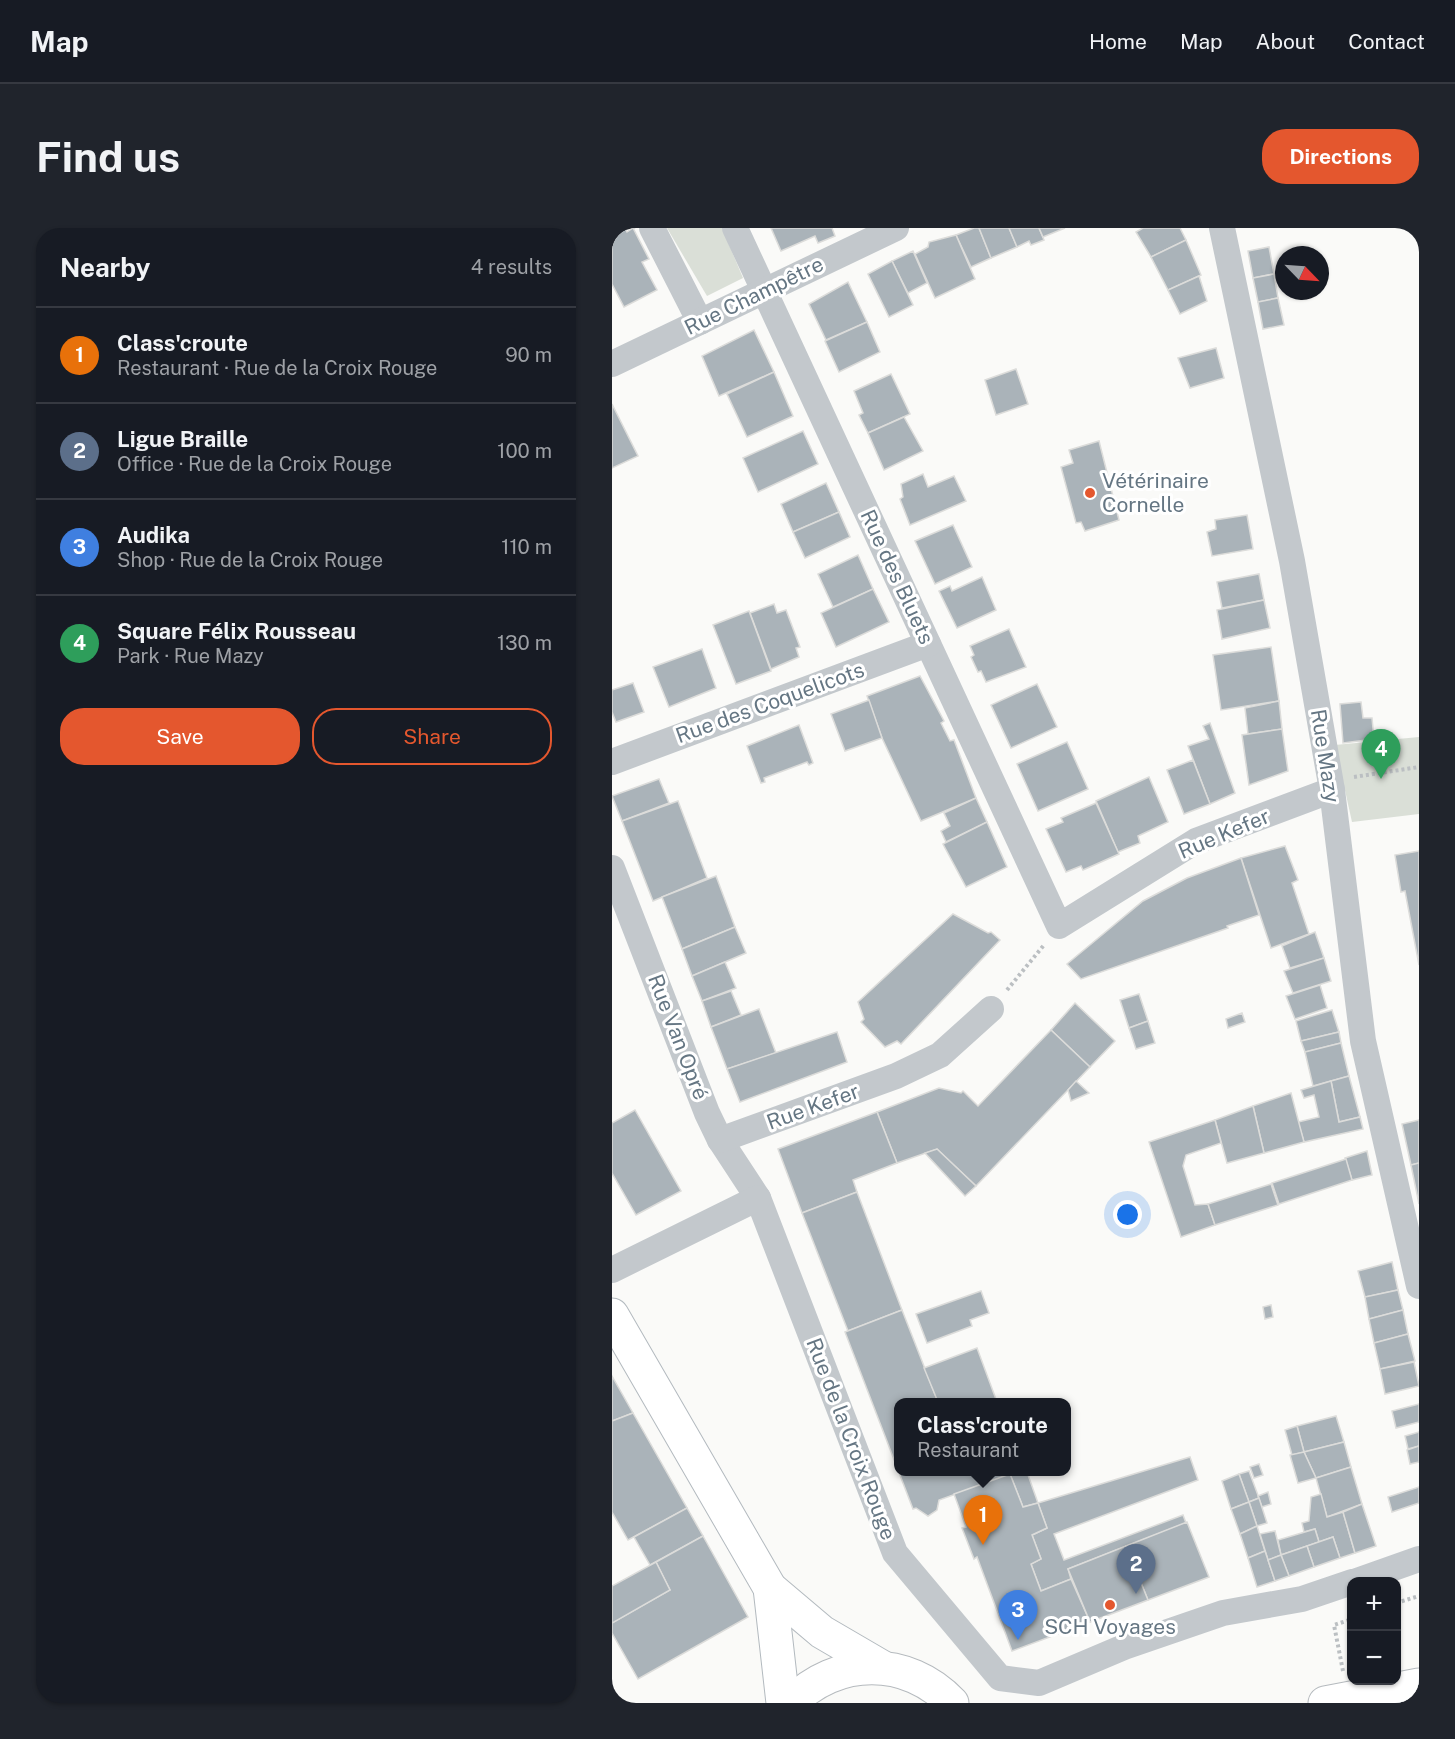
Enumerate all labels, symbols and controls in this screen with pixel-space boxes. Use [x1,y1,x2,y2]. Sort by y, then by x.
text: Map [30,25,89,58]
text: Home [1089,29,1147,54]
text: Map [1180,29,1223,54]
text: About [1256,29,1315,54]
text: Contact [1348,29,1425,54]
button: Directions [1262,129,1419,184]
text: Find us [36,132,180,181]
north arrow [1275,246,1329,300]
street label: Rue Champêtre [680,251,827,340]
text: Nearby [60,252,150,283]
text: 4 results [471,255,552,279]
text: Class'croute [117,330,248,356]
text: 1 [75,343,84,367]
text: 90 m [505,343,552,367]
text: Restaurant · Rue de la Croix Rouge [117,356,437,380]
text: Ligue Braille [117,426,248,452]
text: 2 [73,439,86,463]
text: 100 m [497,439,552,463]
text: Office · Rue de la Croix Rouge [117,452,392,476]
place label: Vétérinaire Cornelle [1102,468,1209,517]
marker: Vétérinaire Cornelle [1083,486,1097,500]
street label: Rue des Bluets [855,506,939,648]
text: Audika [117,522,190,548]
text: 3 [73,535,86,559]
text: 110 m [501,535,552,559]
text: Shop · Rue de la Croix Rouge [117,548,383,572]
text: Square Félix Rousseau [117,618,356,644]
text: 4 [73,631,86,655]
text: 130 m [497,631,552,655]
text: Park · Rue Mazy [117,644,264,668]
street label: Rue des Coquelicots [672,657,867,748]
street label: Rue Mazy [1306,707,1345,804]
button: Save [60,708,300,765]
button: Share [312,708,552,765]
pin: 4 [1362,730,1400,779]
street label: Rue Kefer [1174,803,1273,864]
street label: Rue Van Opré [643,971,714,1103]
street label: Rue Kefer [763,1078,862,1135]
your location [1113,1200,1142,1229]
street label: Rue de la Croix Rouge [801,1334,902,1543]
popup [894,1398,1071,1476]
text: Class'croute [917,1412,1048,1438]
text: Restaurant [917,1438,1019,1462]
pin: 1 [964,1496,1003,1545]
pin: 2 [1116,1544,1156,1594]
map controls [1347,1577,1401,1685]
button: + [1347,1577,1401,1631]
pin: 3 [998,1590,1038,1640]
marker: SCH Voyages [1103,1598,1117,1612]
place label: SCH Voyages [1044,1614,1176,1639]
button: − [1347,1631,1401,1685]

